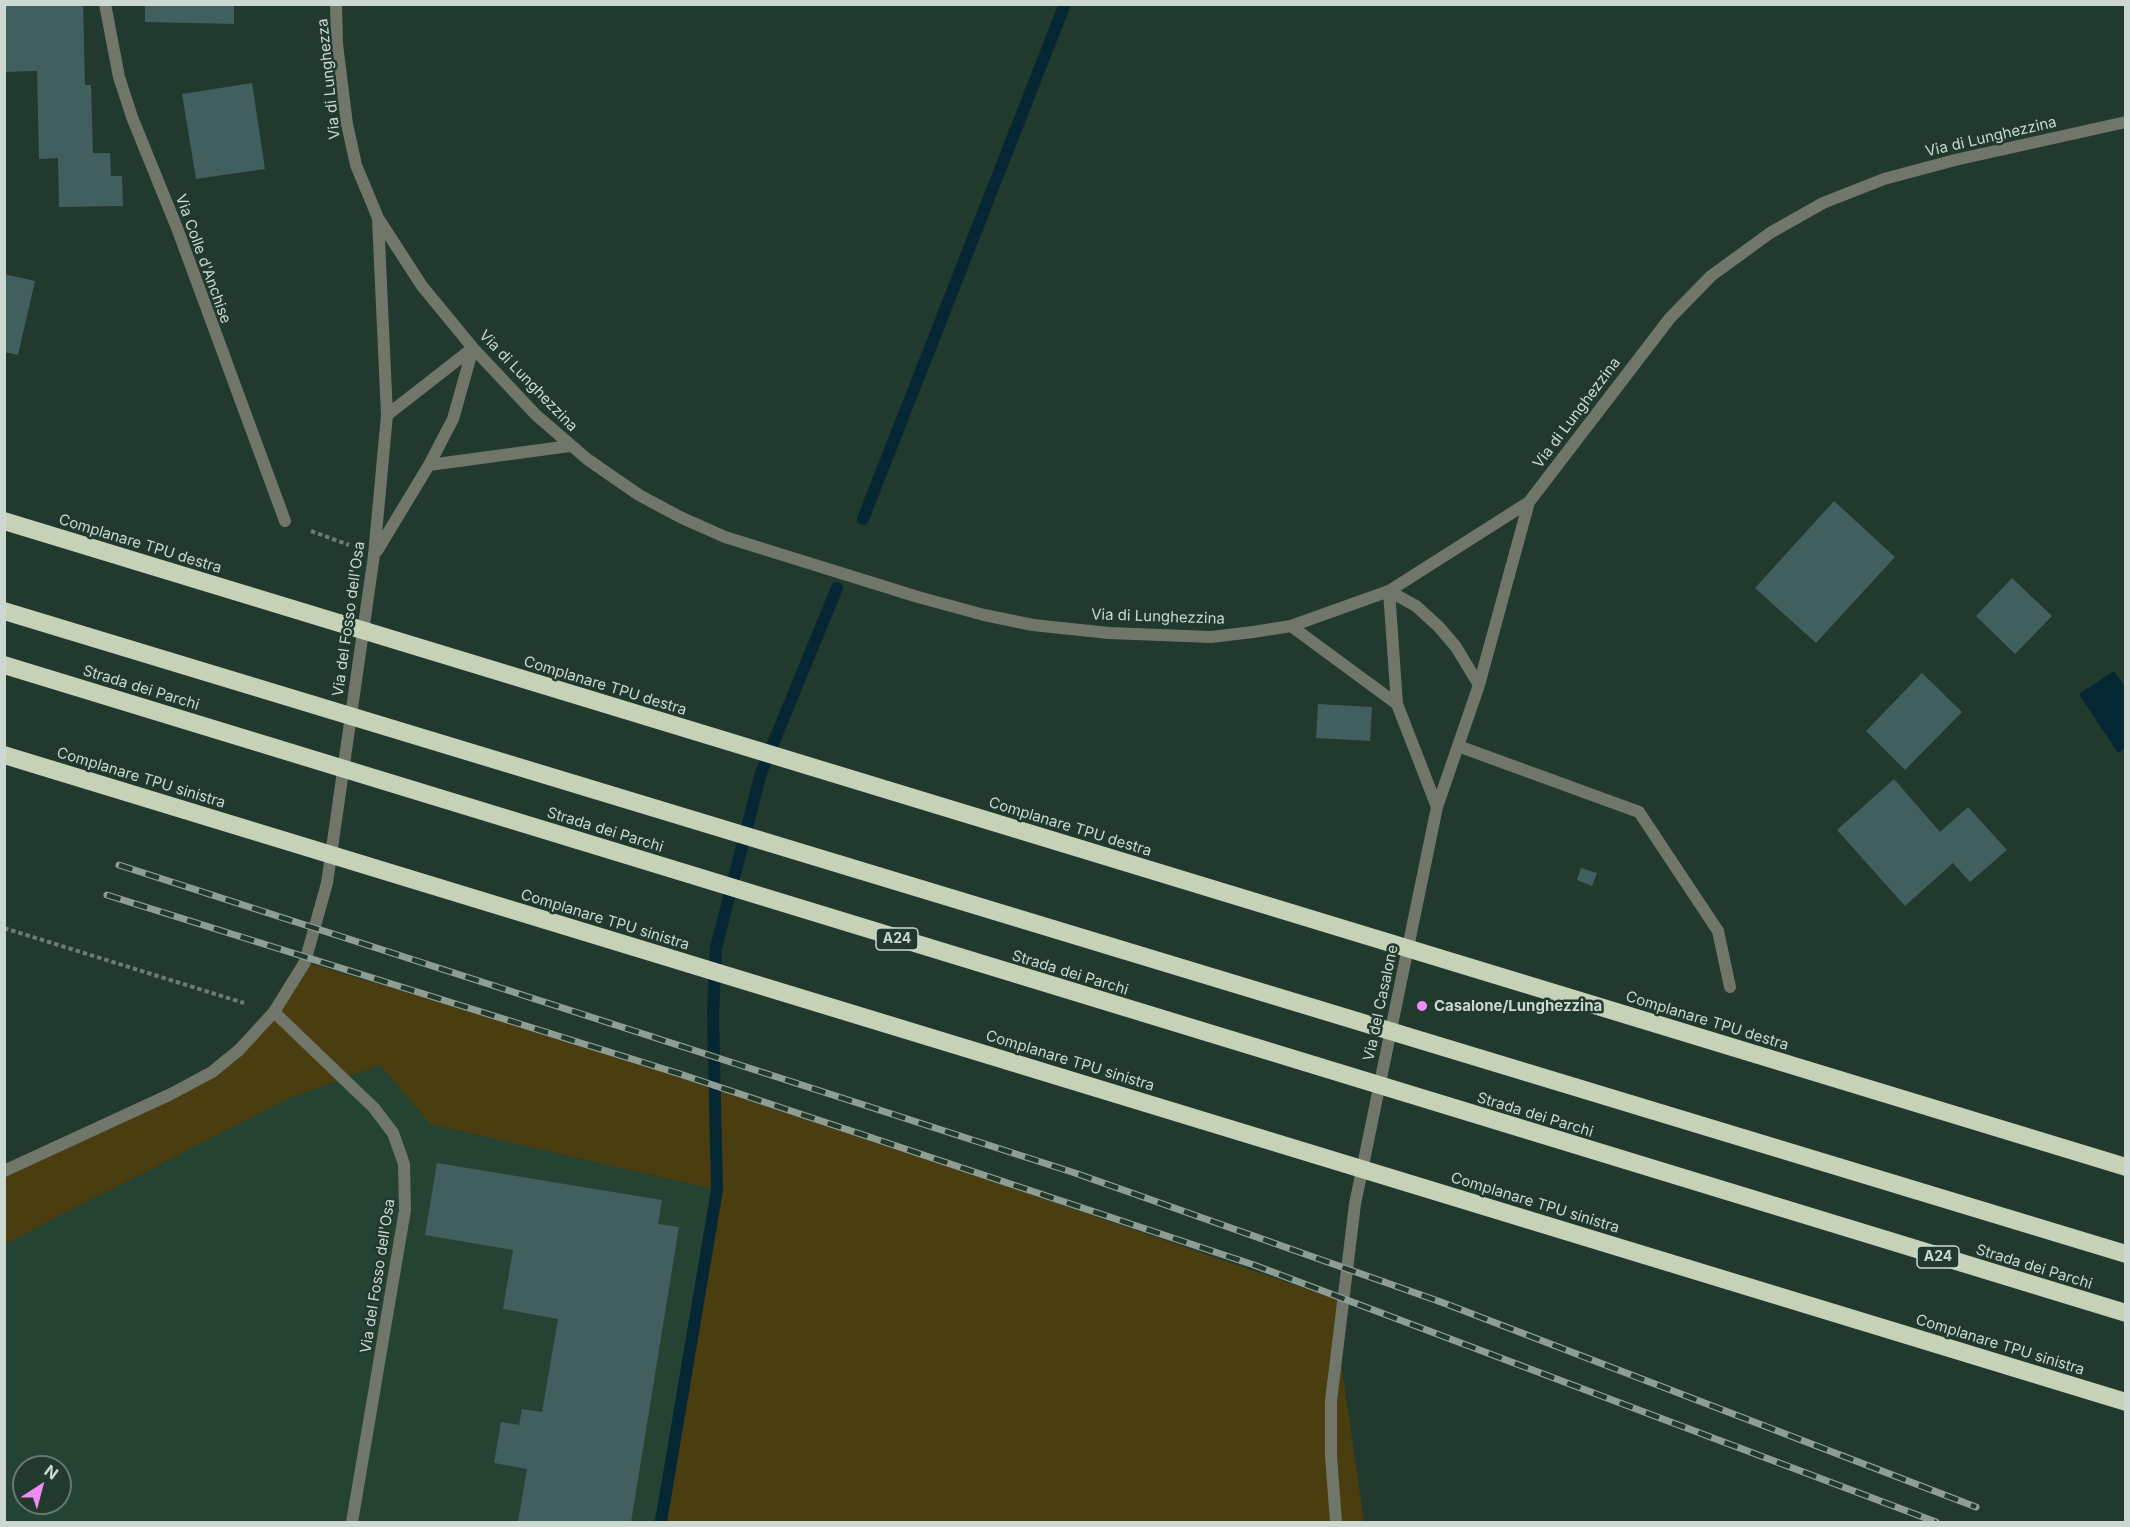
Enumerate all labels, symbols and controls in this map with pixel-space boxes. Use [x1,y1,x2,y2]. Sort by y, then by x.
street label: Via di Lunghezza [314,18,344,140]
street label: Via di Lunghezzina [1924,113,2058,161]
street label: Via Colle d'Anchise [171,192,235,326]
street label: Via di Lunghezzina [475,327,581,435]
street label: Via di Lunghezzina [1530,354,1624,472]
street label: Complanare TPU destra [56,511,224,577]
street label: Via del Fosso dell'Osa [329,540,369,698]
street label: Via di Lunghezzina [1091,606,1225,628]
street label: Complanare TPU destra [521,653,689,719]
street label: Strada dei Parchi [81,662,201,714]
street label: Complanare TPU sinistra [54,744,228,812]
street label: Complanare TPU destra [986,794,1154,860]
street label: Strada dei Parchi [545,804,665,856]
street label: Complanare TPU sinistra [518,886,692,954]
road number: A24 [876,928,918,950]
street label: Via del Casalone [1360,943,1402,1063]
street label: Strada dei Parchi [1010,947,1130,999]
street label: Complanare TPU destra [1623,988,1791,1054]
place label: Casalone/Lunghezzina [1434,997,1602,1015]
marker: Casalone/Lunghezzina [1415,999,1429,1013]
street label: Complanare TPU sinistra [983,1027,1157,1095]
street label: Strada dei Parchi [1475,1089,1595,1141]
street label: Complanare TPU sinistra [1448,1169,1622,1237]
street label: Via del Fosso dell'Osa [357,1197,399,1355]
street label: Strada dei Parchi [1974,1241,2094,1293]
road number: A24 [1917,1246,1959,1268]
street label: Complanare TPU sinistra [1913,1311,2087,1379]
north arrow [12,1455,72,1515]
text: N [41,1460,62,1484]

